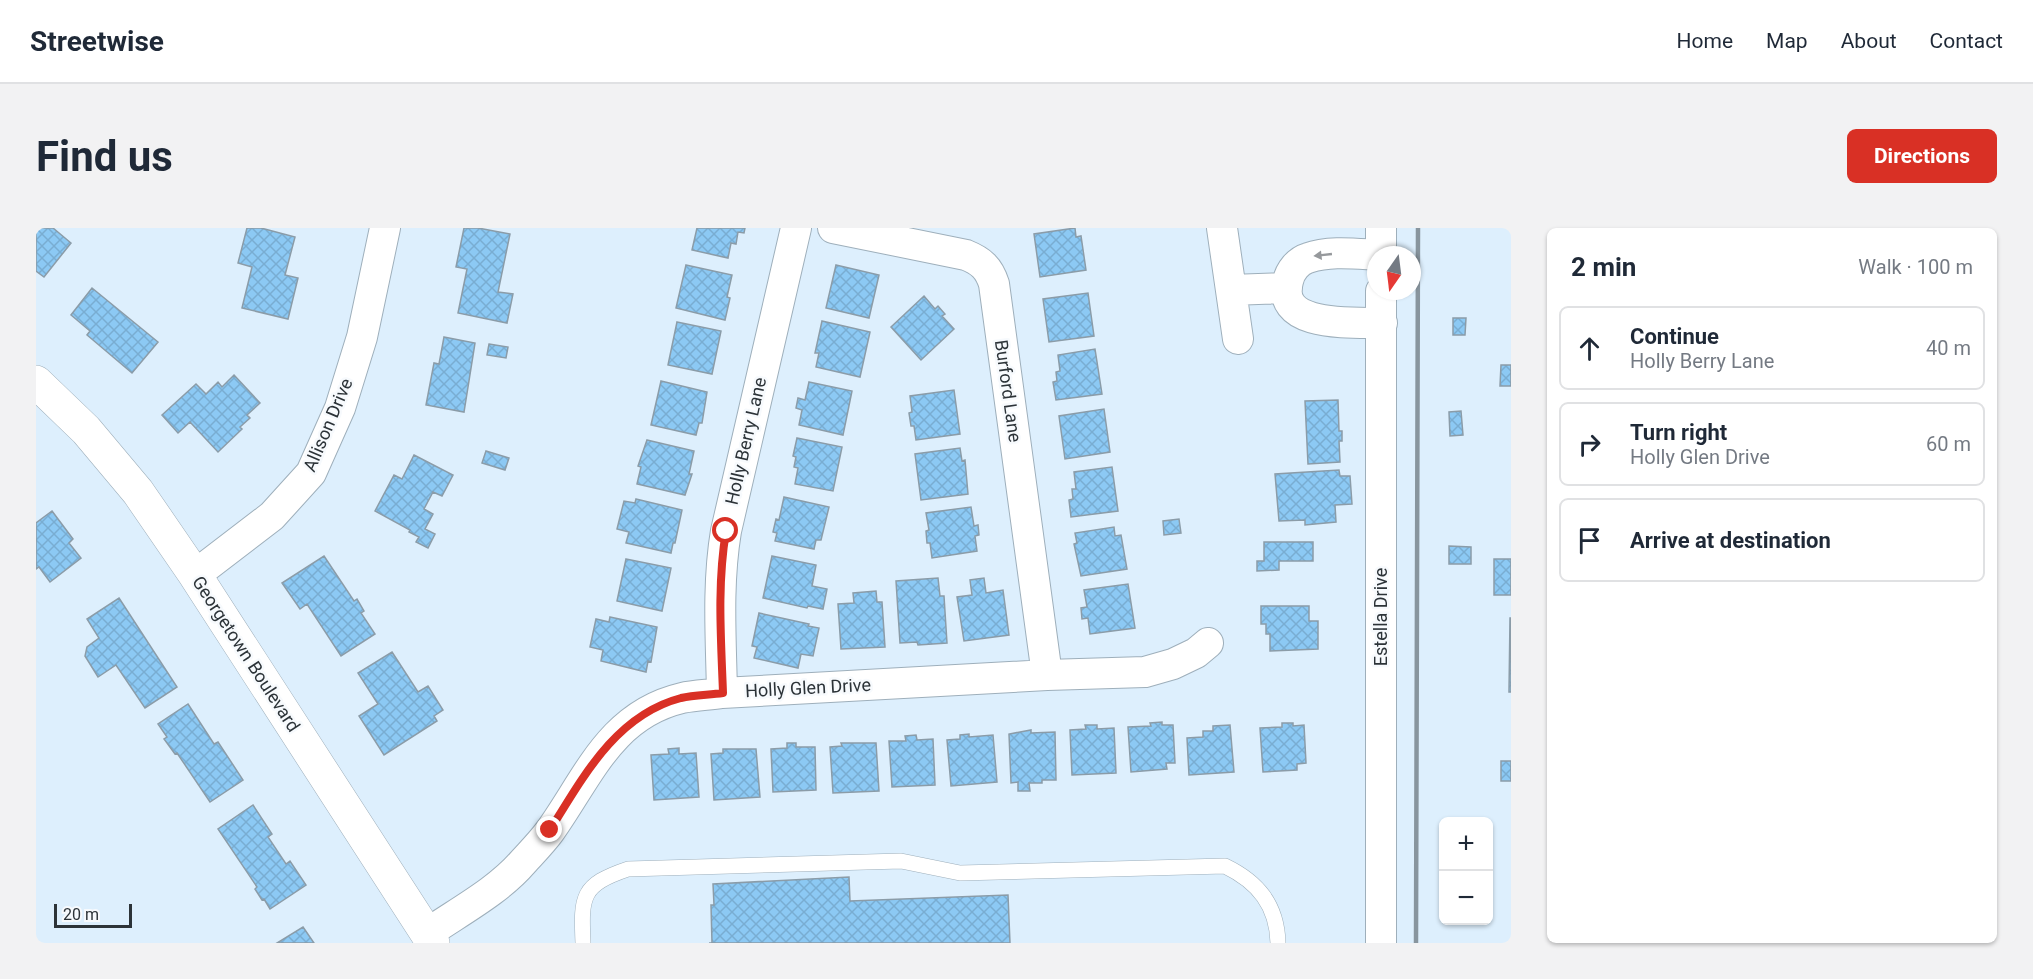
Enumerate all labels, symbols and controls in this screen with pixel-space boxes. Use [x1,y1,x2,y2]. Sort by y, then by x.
text: Streetwise [30,25,164,58]
text: Home [1677,29,1733,53]
text: Map [1766,29,1808,53]
text: About [1841,29,1897,53]
text: Contact [1930,29,2003,53]
button: Directions [1847,129,1997,183]
text: Find us [36,132,173,181]
north arrow [1367,246,1421,300]
one-way arrow [1313,250,1332,260]
text: 2 min [1571,252,1636,282]
text: Walk · 100 m [1858,255,1973,279]
text: Continue [1630,324,1719,349]
icon: ahead [1573,332,1606,365]
text: 40 m [1926,336,1971,360]
street label: Burford Lane [991,338,1026,444]
text: Holly Berry Lane [1630,349,1774,373]
street label: Allison Drive [298,375,357,475]
street label: Holly Berry Lane [721,375,770,507]
text: Turn right [1630,420,1727,445]
icon: right [1573,428,1606,461]
text: 60 m [1926,432,1971,456]
text: Holly Glen Drive [1630,445,1770,469]
route start [712,517,738,543]
icon: arrive [1573,524,1606,557]
text: Arrive at destination [1630,528,1831,553]
street label: Estella Drive [1370,568,1391,666]
street label: Georgetown Boulevard [188,572,305,735]
street label: Holly Glen Drive [745,674,871,701]
route end [536,816,562,842]
map controls [1439,817,1493,925]
button: + [1439,817,1493,871]
button: − [1439,871,1493,925]
scale bar [54,901,132,928]
text: 20 m [63,905,99,924]

